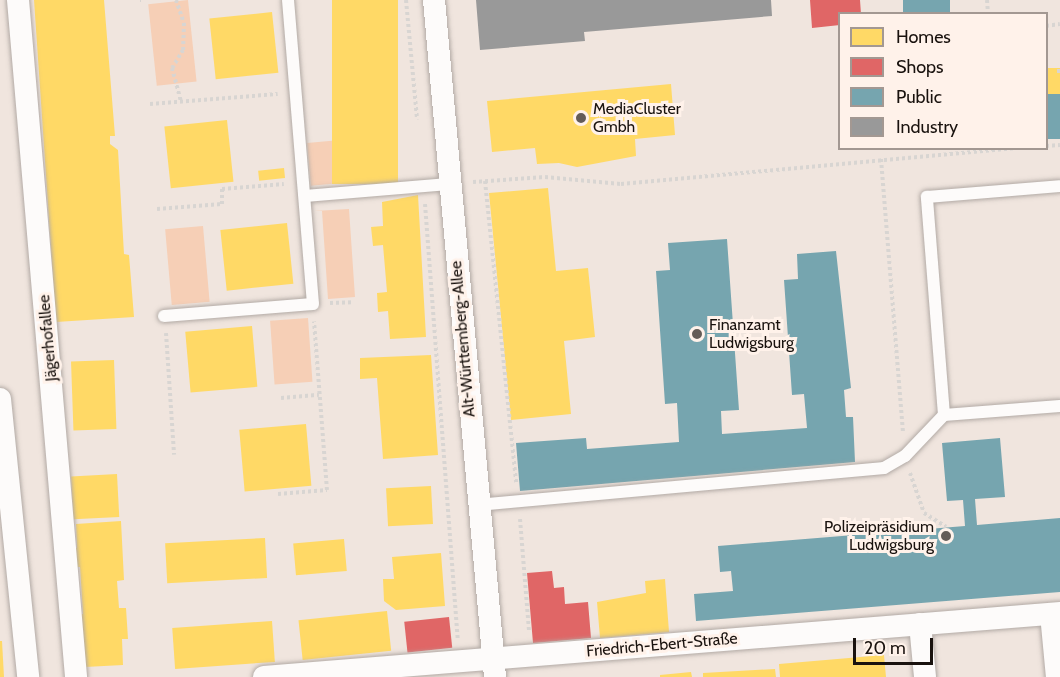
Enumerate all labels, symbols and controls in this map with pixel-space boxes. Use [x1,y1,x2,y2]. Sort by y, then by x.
legend [838,12,1048,150]
text: Homes [896,26,951,48]
text: Shops [896,56,944,78]
text: Public [896,86,942,108]
place label: MediaCluster Gmbh [593,99,681,137]
marker: MediaCluster Gmbh [574,111,588,125]
text: Industry [896,116,958,138]
street label: Alt-Württemberg-Allee [447,260,479,418]
street label: Jägerhofallee [35,294,61,382]
place label: Finanzamt Ludwigsburg [709,315,794,353]
marker: Finanzamt Ludwigsburg [690,327,704,341]
place label: Polizeipräsidium Ludwigsburg [824,517,934,555]
marker: Polizeipräsidium Ludwigsburg [939,529,953,543]
scale bar [856,626,936,664]
street label: Friedrich-Ebert-Straße [586,629,738,661]
text: 20 m [864,637,906,659]

